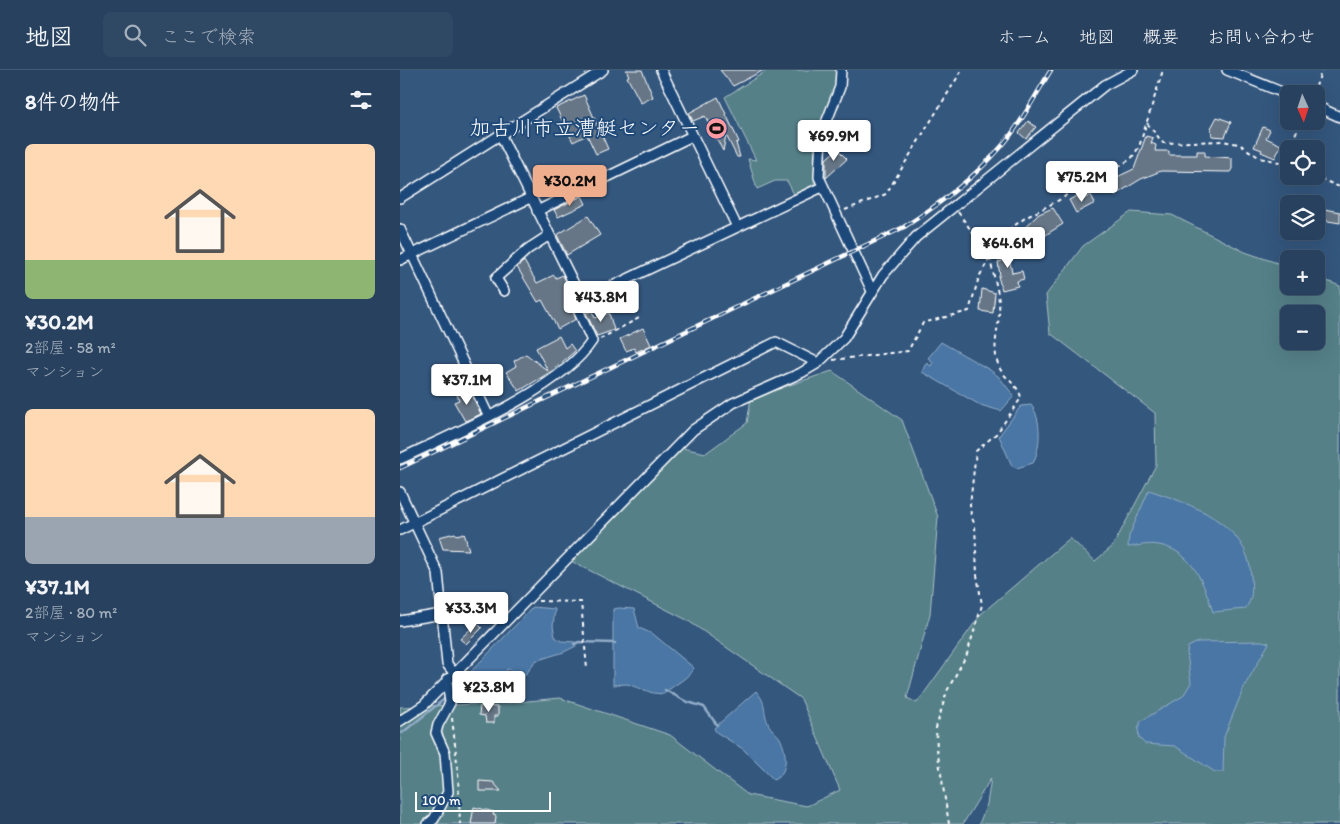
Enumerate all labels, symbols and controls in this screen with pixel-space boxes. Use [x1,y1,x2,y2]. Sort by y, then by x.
search box [103,12,453,57]
icon: search [121,21,149,49]
text: 地図 [25,22,73,51]
text: ここで検索 [161,25,256,48]
text: ホーム [998,26,1051,48]
text: 地図 [1079,26,1115,48]
text: 概要 [1143,26,1179,48]
text: お問い合わせ [1207,26,1315,48]
north arrow [1280,85,1325,130]
map controls [1280,85,1325,350]
icon: filters [347,86,375,114]
text: 8件の物件 [25,89,121,114]
place label: 加古川市立漕艇センター [470,115,700,140]
sports icon: 加古川市立漕艇センター [704,116,728,140]
pin: ¥69.9M [793,119,875,162]
text: ¥69.9M [809,126,859,145]
button: locate [1280,140,1325,185]
pin: ¥75.2M [1041,160,1123,203]
pin: ¥30.2M [529,164,611,207]
text: ¥75.2M [1057,167,1107,186]
text: ¥30.2M [544,171,596,190]
icon: home [155,176,245,266]
button: layers [1280,195,1325,240]
pin: ¥64.6M [967,226,1049,269]
text: ¥64.6M [982,233,1034,252]
button: + [1280,250,1325,295]
pin: ¥43.8M [560,280,642,323]
text: ¥43.8M [575,287,627,306]
button: − [1280,305,1325,350]
text: ¥30.2M [25,309,94,334]
text: 2部屋 · 58 m² [25,338,116,357]
text: マンション [25,362,104,381]
pin: ¥37.1M [426,364,508,406]
text: ¥37.1M [442,370,492,389]
icon: home [155,441,245,531]
text: ¥37.1M [25,574,90,599]
pin: ¥33.3M [430,592,512,634]
text: ¥33.3M [445,598,497,617]
text: 2部屋 · 80 m² [25,603,117,622]
text: マンション [25,627,104,646]
pin: ¥23.8M [448,670,530,713]
text: ¥23.8M [463,677,515,696]
scale bar [415,789,551,812]
text: 100 m [422,792,461,809]

